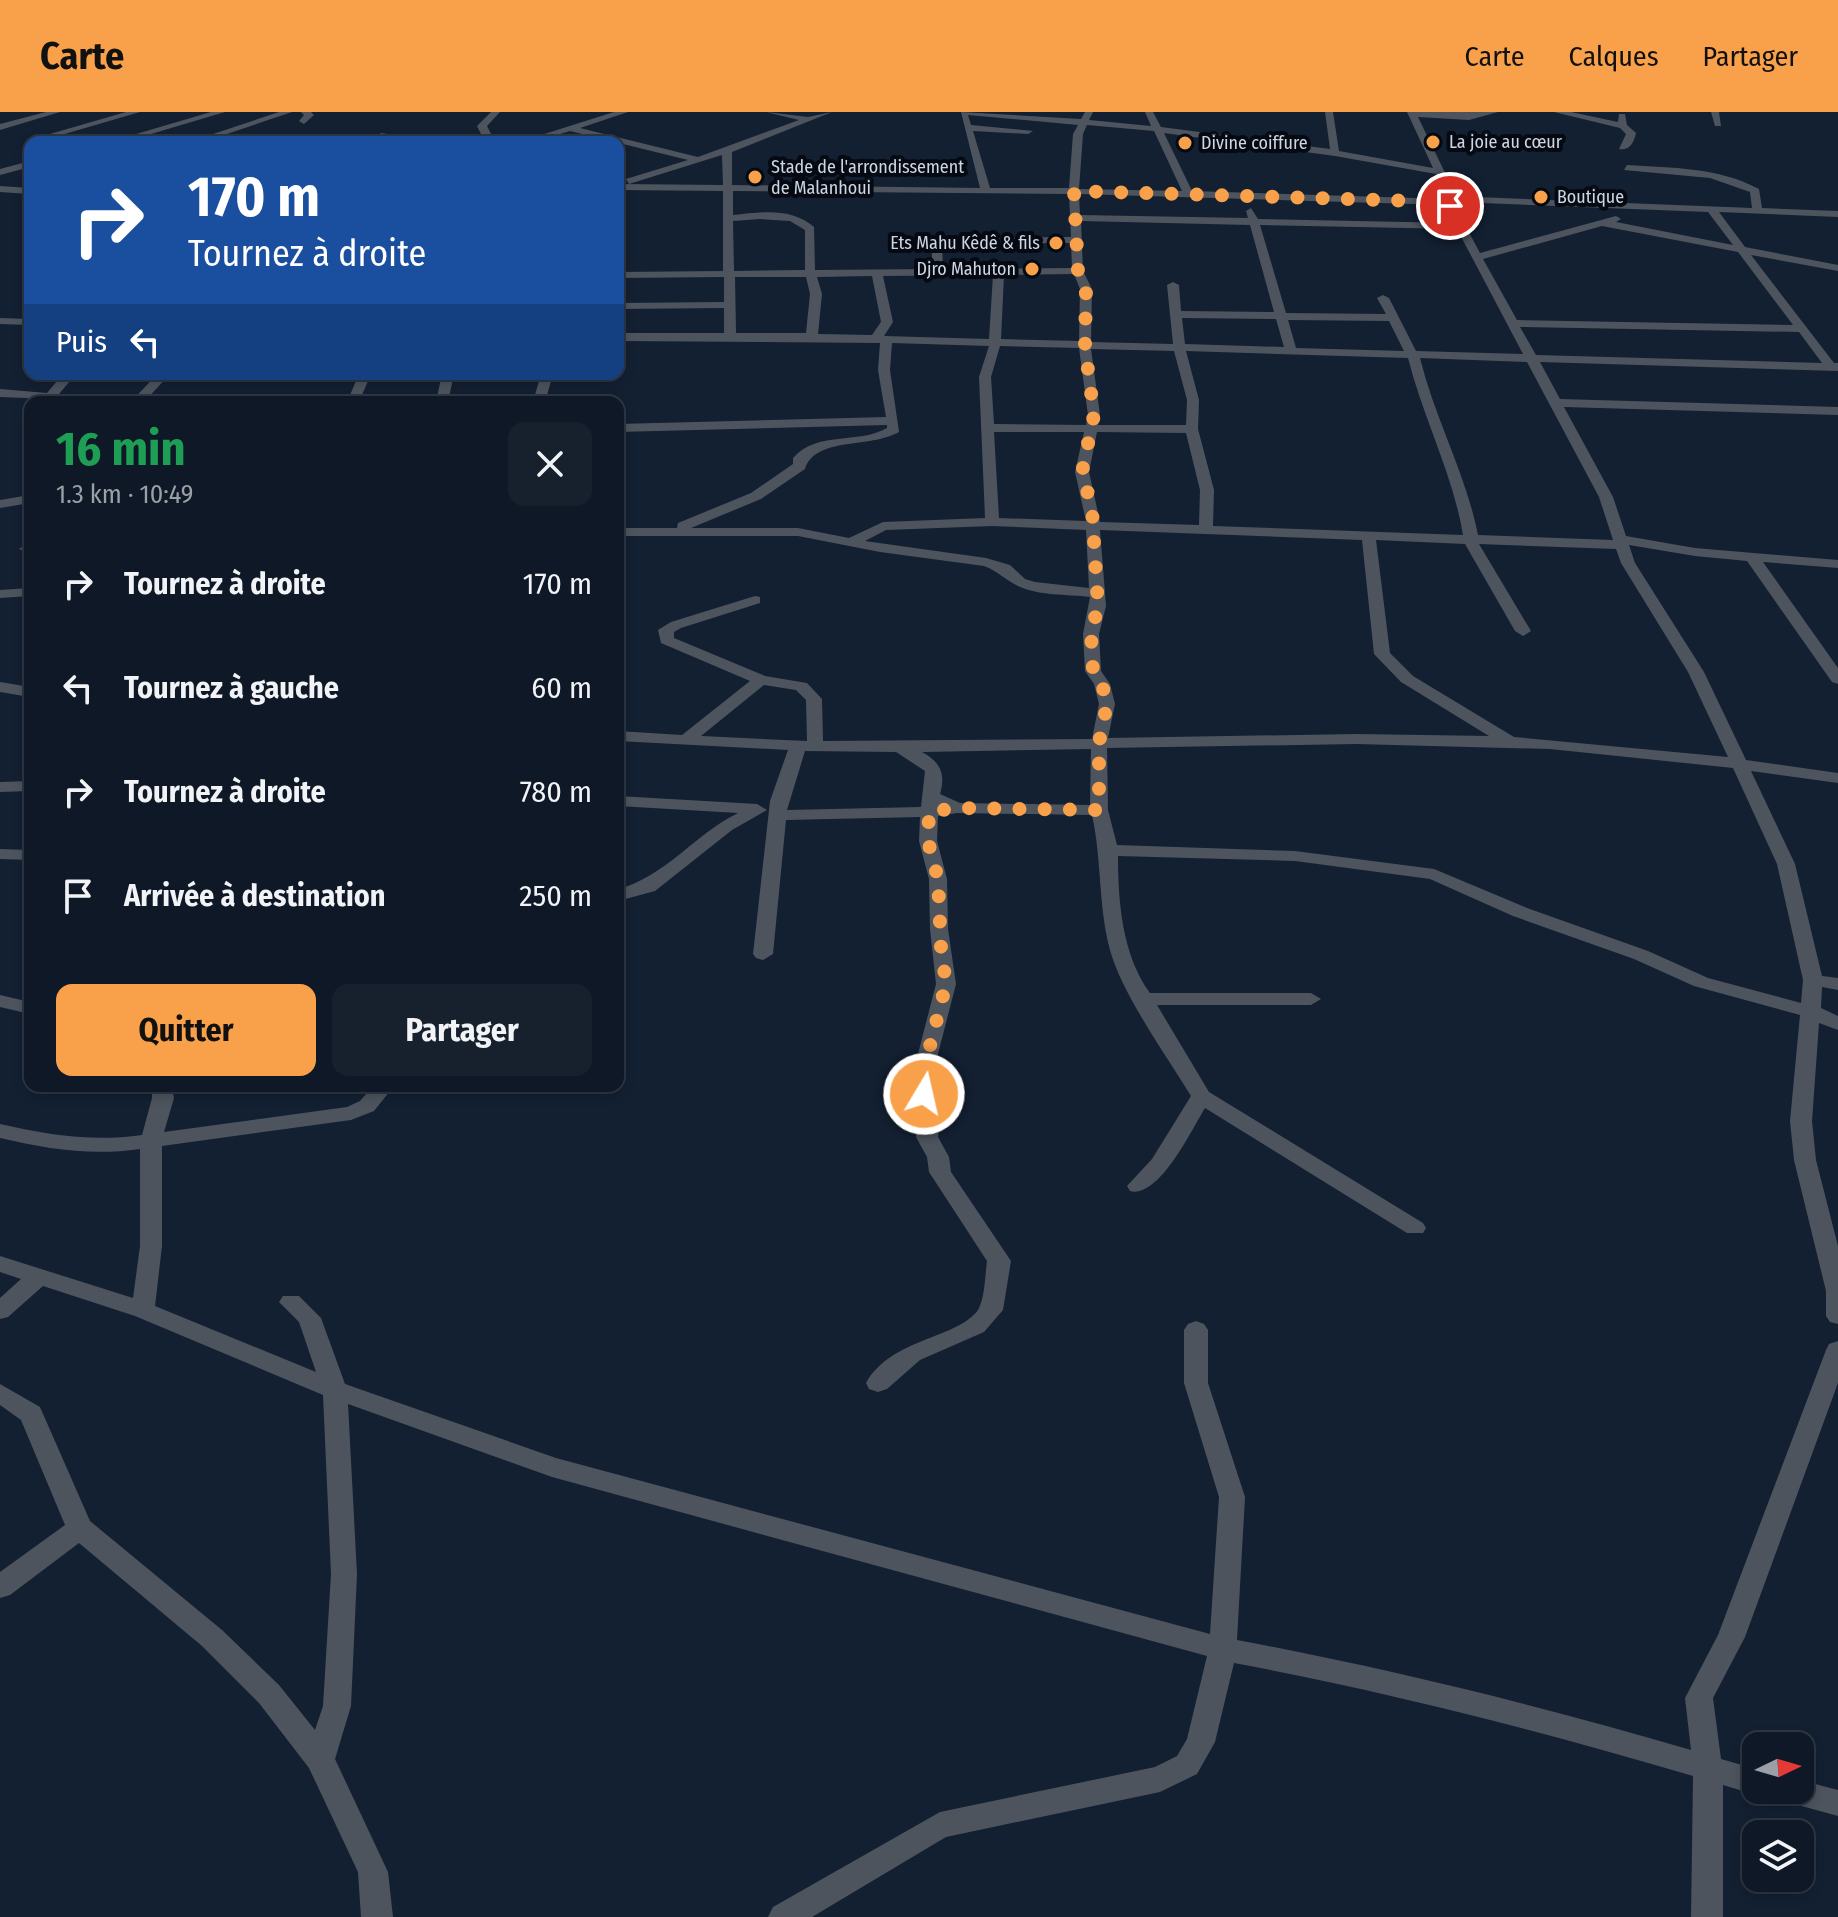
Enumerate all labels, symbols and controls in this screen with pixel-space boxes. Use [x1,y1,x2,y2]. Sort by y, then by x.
text: Carte [40,33,124,79]
text: Carte [1465,40,1525,73]
text: Calques [1569,40,1659,73]
text: Partager [1703,40,1798,73]
place label: La joie au cœur [1449,131,1563,153]
place label: Divine coiffure [1201,132,1308,154]
marker: La joie au cœur [1424,133,1442,151]
marker: Divine coiffure [1176,134,1194,152]
place label: Stade de l'arrondissement de Malanhoui [771,156,964,199]
text: 170 m [188,164,320,231]
icon: right [56,168,160,272]
marker: Stade de l'arrondissement de Malanhoui [746,168,764,186]
pin [1416,172,1484,240]
icon: arrive [1428,184,1472,228]
place label: Boutique [1557,186,1624,208]
marker: Boutique [1532,188,1550,206]
text: Tournez à droite [188,232,426,276]
place label: Ets Mahu Kêdê & fils [890,232,1040,254]
marker: Ets Mahu Kêdê & fils [1047,234,1065,252]
place label: Djro Mahuton [916,258,1016,280]
marker: Djro Mahuton [1023,260,1041,278]
icon: left [123,320,167,364]
text: Puis [56,324,107,360]
text: 16 min [56,420,186,478]
button: close [508,422,592,506]
text: 1.3 km · 10:49 [56,479,193,510]
icon: right [56,562,100,606]
text: Tournez à droite [124,566,326,602]
text: 170 m [523,566,592,602]
icon: left [56,666,100,710]
text: Tournez à gauche [124,670,339,706]
text: 60 m [531,670,592,706]
icon: right [56,770,100,814]
text: Tournez à droite [124,774,326,810]
text: 780 m [520,774,592,810]
icon: arrive [56,874,100,918]
text: Arrivée à destination [124,878,385,914]
text: 250 m [519,878,592,914]
button: Quitter [56,984,316,1076]
button: Partager [332,984,592,1076]
position arrow [882,1052,966,1136]
north arrow [1742,1732,1814,1804]
map controls [1742,1732,1814,1892]
button: layers [1742,1820,1814,1892]

